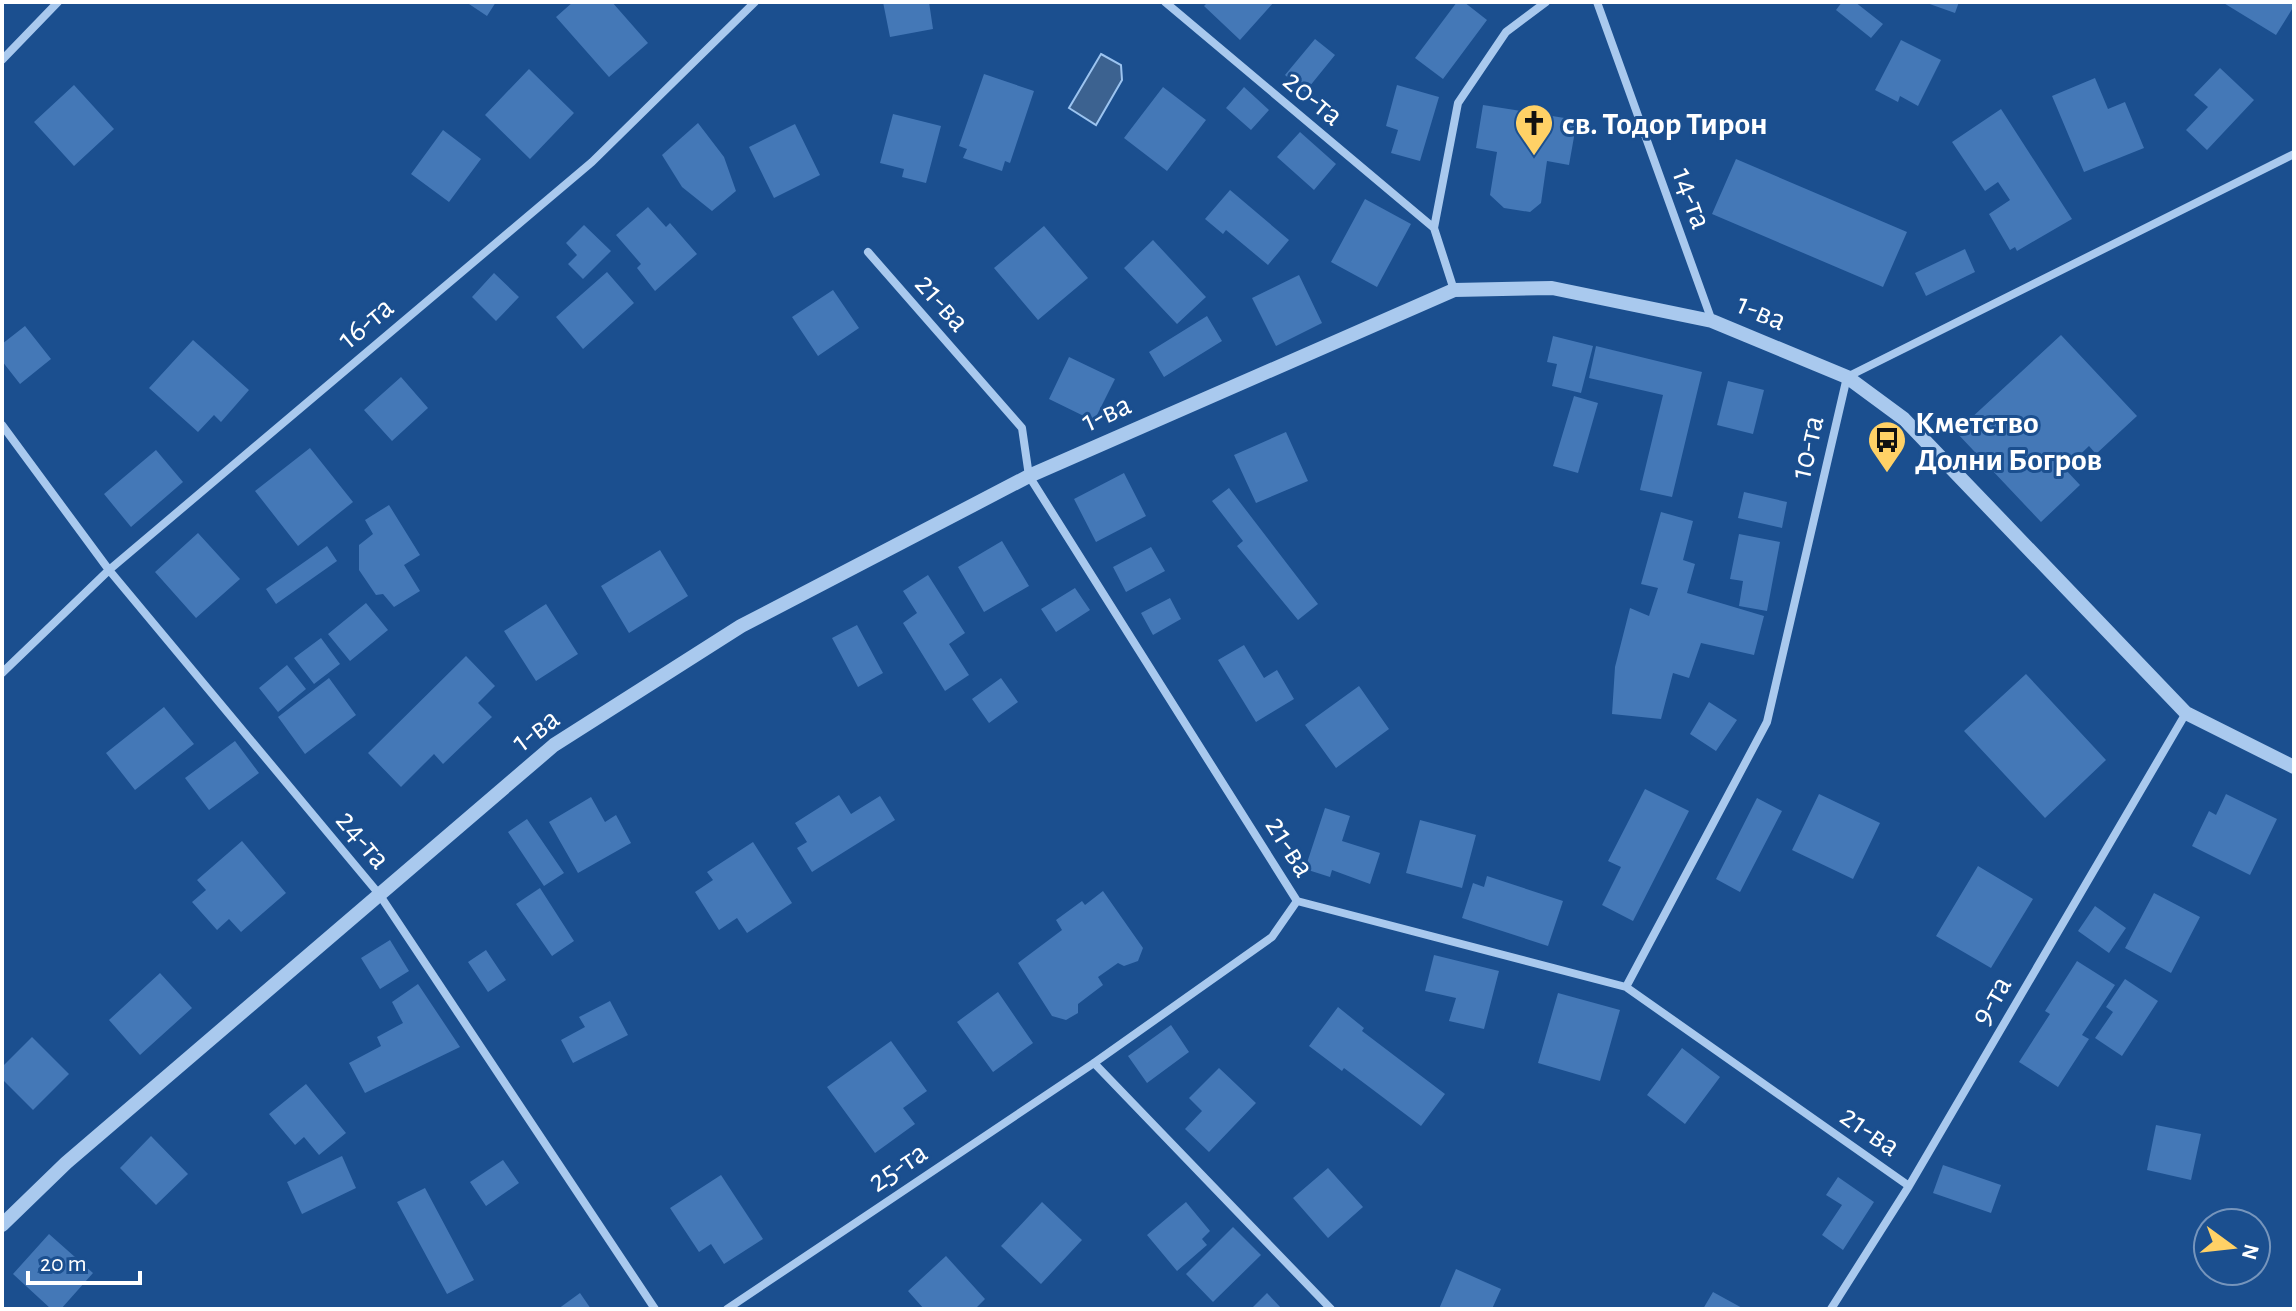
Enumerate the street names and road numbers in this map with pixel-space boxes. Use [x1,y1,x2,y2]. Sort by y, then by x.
street label: 20-та [1277,64,1349,132]
street label: 14-та [1666,164,1718,233]
street label: 21-ва [909,268,976,338]
street label: 1-ва [1732,287,1791,336]
street label: 16-та [332,291,400,355]
street label: 1-ва [1077,388,1136,438]
street label: 10-та [1784,413,1830,482]
street label: 1-ва [506,702,565,758]
street label: 24-та [330,804,397,875]
street label: 21-ва [1259,811,1321,883]
street label: 9-та [1964,970,2017,1031]
street label: 21-ва [1835,1099,1906,1163]
street label: 25-та [862,1136,933,1198]

